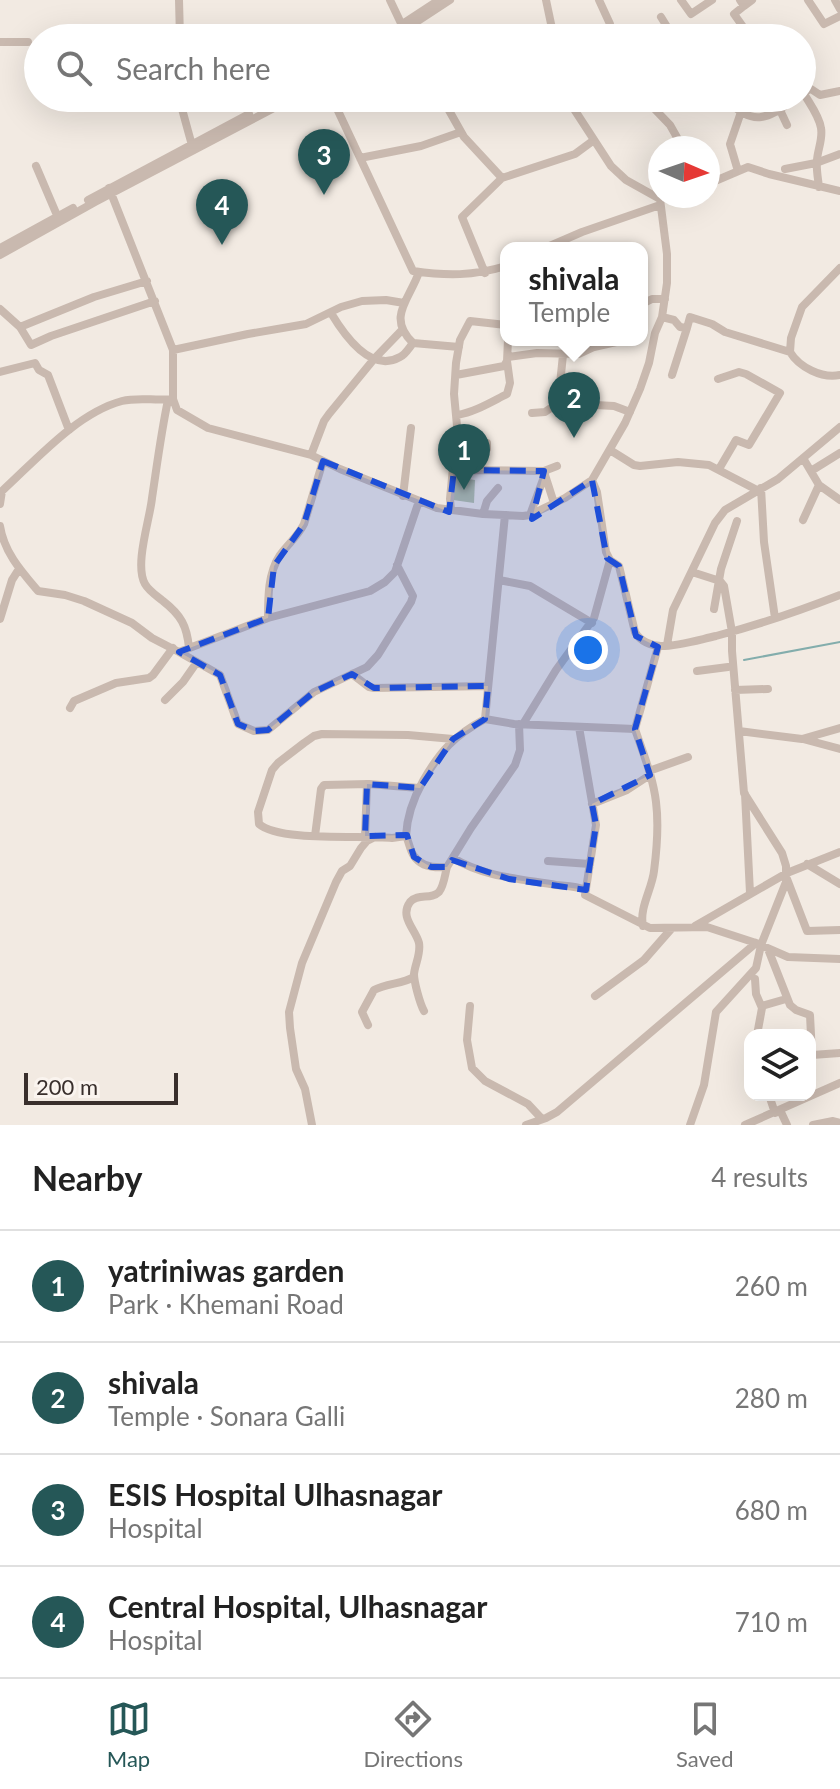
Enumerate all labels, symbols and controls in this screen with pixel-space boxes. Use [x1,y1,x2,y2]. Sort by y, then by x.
search box [24,24,816,112]
icon: search [52,46,96,90]
text: Search here [116,50,271,86]
pin: 3 [298,129,350,195]
north arrow [648,136,720,208]
pin: 4 [196,179,248,245]
popup [500,242,648,346]
text: shivala [528,260,620,296]
text: Temple [528,296,610,328]
pin: 2 [548,372,600,438]
pin: 1 [438,424,490,490]
your location [568,630,608,670]
map controls [744,1029,816,1101]
button: layers [744,1029,816,1101]
scale bar [24,1069,178,1105]
text: 200 m [36,1073,98,1100]
text: Nearby [32,1157,143,1198]
text: 4 results [711,1161,808,1193]
text: yatriniwas garden [108,1252,344,1288]
text: 1 [50,1270,66,1302]
text: 260 m [735,1270,808,1302]
text: Park · Khemani Road [108,1288,344,1320]
text: shivala [108,1364,199,1400]
text: 2 [50,1382,66,1414]
text: 280 m [735,1382,808,1414]
text: Temple · Sonara Galli [108,1400,345,1432]
text: ESIS Hospital Ulhasnagar [108,1476,442,1512]
text: 3 [50,1494,66,1526]
text: 680 m [735,1494,808,1526]
text: Hospital [108,1512,203,1544]
text: Central Hospital, Ulhasnagar [108,1588,487,1624]
text: 4 [50,1606,66,1638]
text: 710 m [735,1606,808,1638]
text: Hospital [108,1624,203,1656]
tab: Map [107,1697,151,1772]
tab: Directions [364,1697,463,1772]
tab: Saved [676,1697,733,1772]

